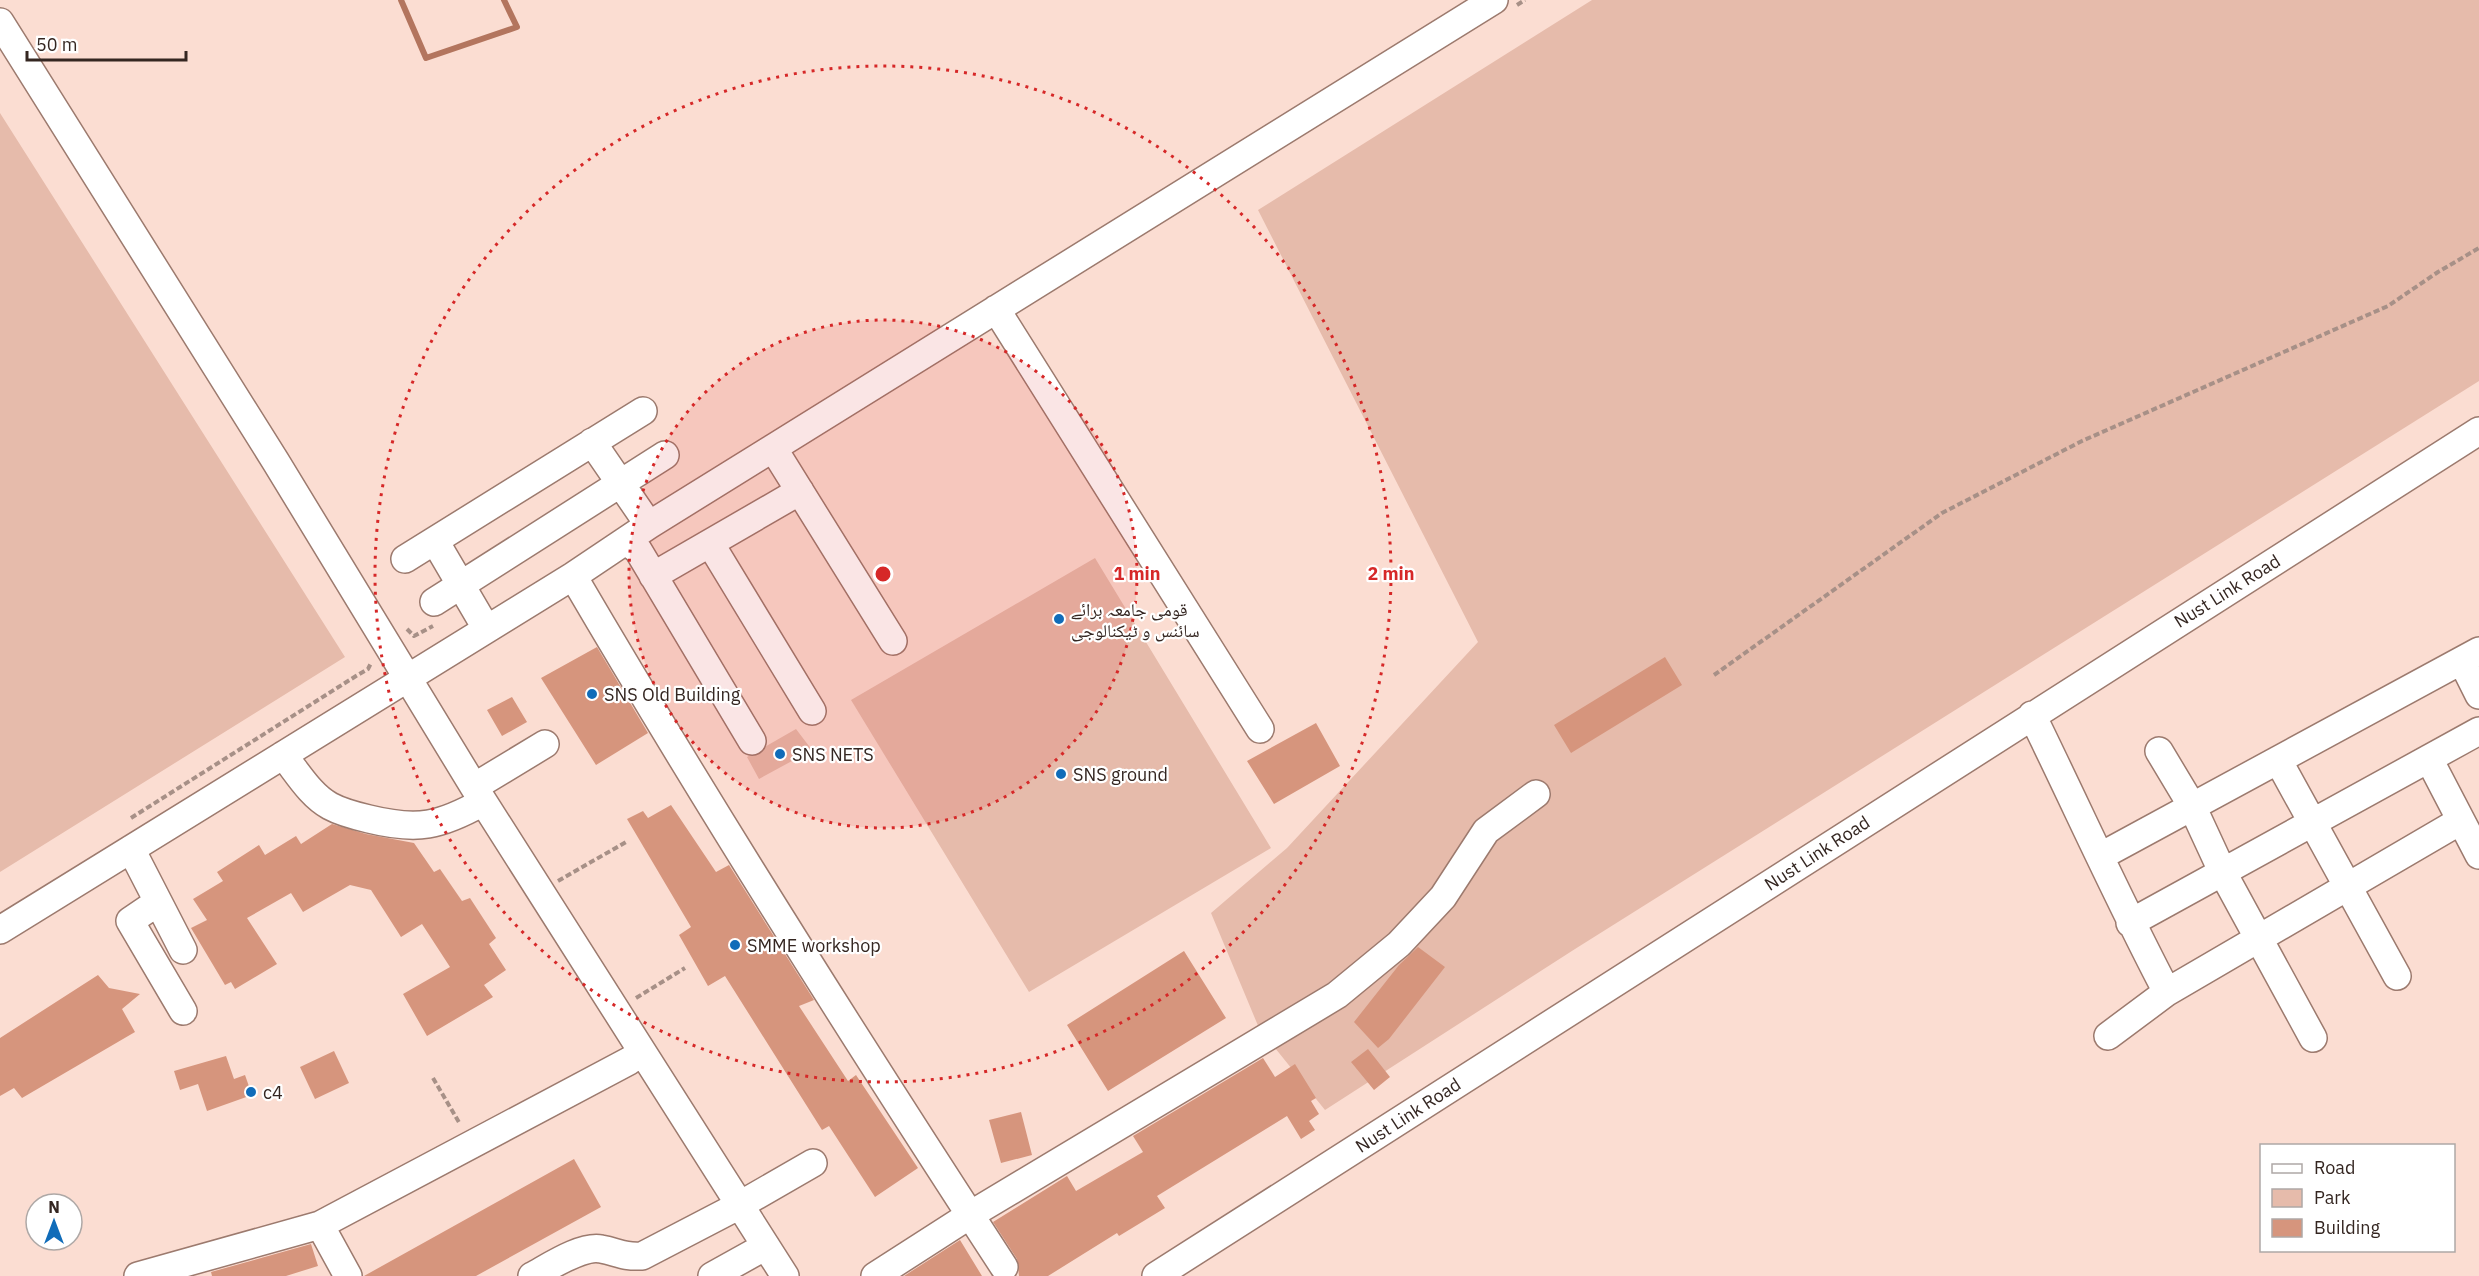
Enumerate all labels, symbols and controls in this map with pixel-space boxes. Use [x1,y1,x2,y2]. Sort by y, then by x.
scale bar [27,24,186,62]
text: 50 m [36,33,78,56]
street label: Nust Link Road [2170,549,2284,633]
text: 1 min [1113,562,1161,585]
text: 2 min [1367,562,1415,585]
centre of rings [873,564,893,584]
place label: قومی جامعہ برائے سائنس و ٹیکنالوجی [1071,598,1200,642]
marker: قومی جامعہ برائے سائنس و ٹیکنالوجی [1052,612,1066,626]
place label: SNS Old Building [604,683,741,706]
marker: SNS Old Building [585,687,599,701]
place label: SNS NETS [792,743,874,766]
marker: SNS NETS [773,747,787,761]
place label: SNS ground [1073,763,1168,786]
marker: SNS ground [1054,767,1068,781]
street label: Nust Link Road [1760,810,1874,896]
place label: SMME workshop [747,934,881,957]
marker: SMME workshop [728,938,742,952]
street label: Nust Link Road [1351,1072,1465,1158]
place label: c4 [263,1081,283,1104]
marker: c4 [244,1085,258,1099]
legend [2260,1144,2455,1252]
text: Road [2314,1156,2355,1179]
text: Park [2314,1186,2351,1209]
north arrow [24,1192,84,1252]
text: N [48,1197,60,1217]
text: Building [2314,1216,2381,1239]

